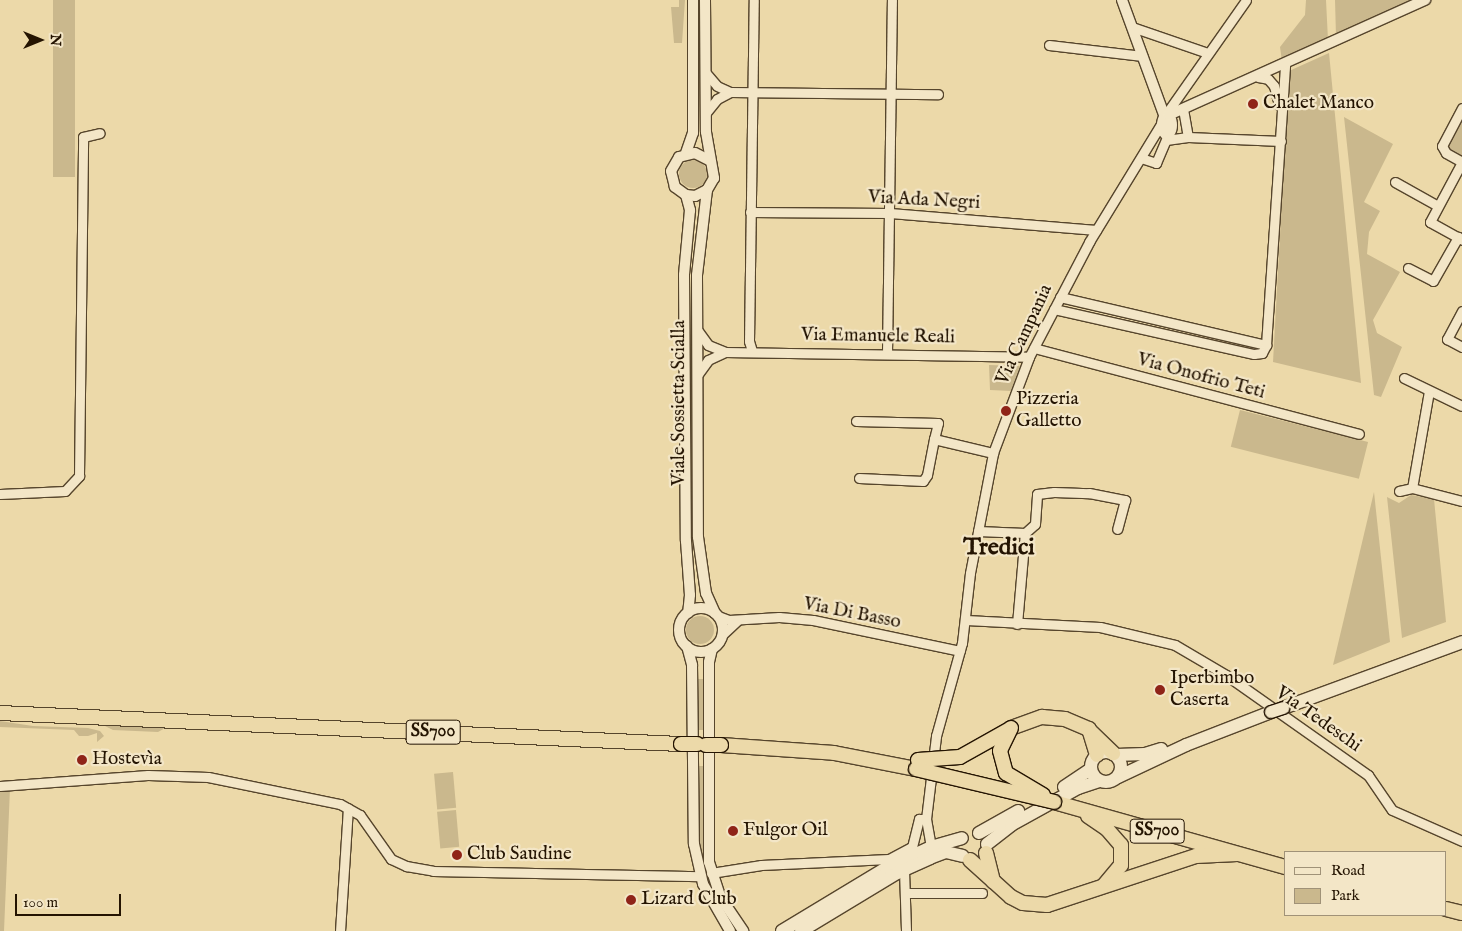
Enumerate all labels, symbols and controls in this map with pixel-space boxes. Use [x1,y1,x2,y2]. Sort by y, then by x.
north arrow [15,15,65,65]
text: N [46,34,64,46]
place label: Chalet Manco [1263,93,1374,115]
marker: Chalet Manco [1247,98,1259,110]
street label: Via Ada Negri [867,187,981,215]
street label: Via Campania [992,281,1058,389]
street label: Viale Sossietta Scialla [669,320,691,486]
street label: Via Emanuele Reali [801,324,955,350]
street label: Via Onofrio Teti [1134,349,1268,405]
place label: Pizzeria Galletto [1016,389,1082,433]
marker: Pizzeria Galletto [1000,405,1012,417]
district label: Tredici [963,534,1035,562]
street label: Via Di Basso [801,593,903,635]
place label: Iperbimbo Caserta [1170,668,1254,712]
street label: Via Tedeschi [1271,682,1365,758]
marker: Iperbimbo Caserta [1154,684,1166,696]
road number: SS700 [406,716,460,748]
place label: Hostevìa [92,749,162,771]
marker: Hostevìa [76,754,88,766]
road number: SS700 [1130,816,1184,846]
place label: Fulgor Oil [743,820,828,842]
marker: Fulgor Oil [727,825,739,837]
place label: Club Saudine [467,844,572,866]
marker: Club Saudine [451,849,463,861]
legend [1284,851,1447,916]
text: Road [1331,861,1365,880]
scale bar [18,884,124,916]
text: Park [1331,886,1360,905]
place label: Lizard Club [641,889,737,911]
text: 100 m [23,893,58,912]
marker: Lizard Club [625,894,637,906]

